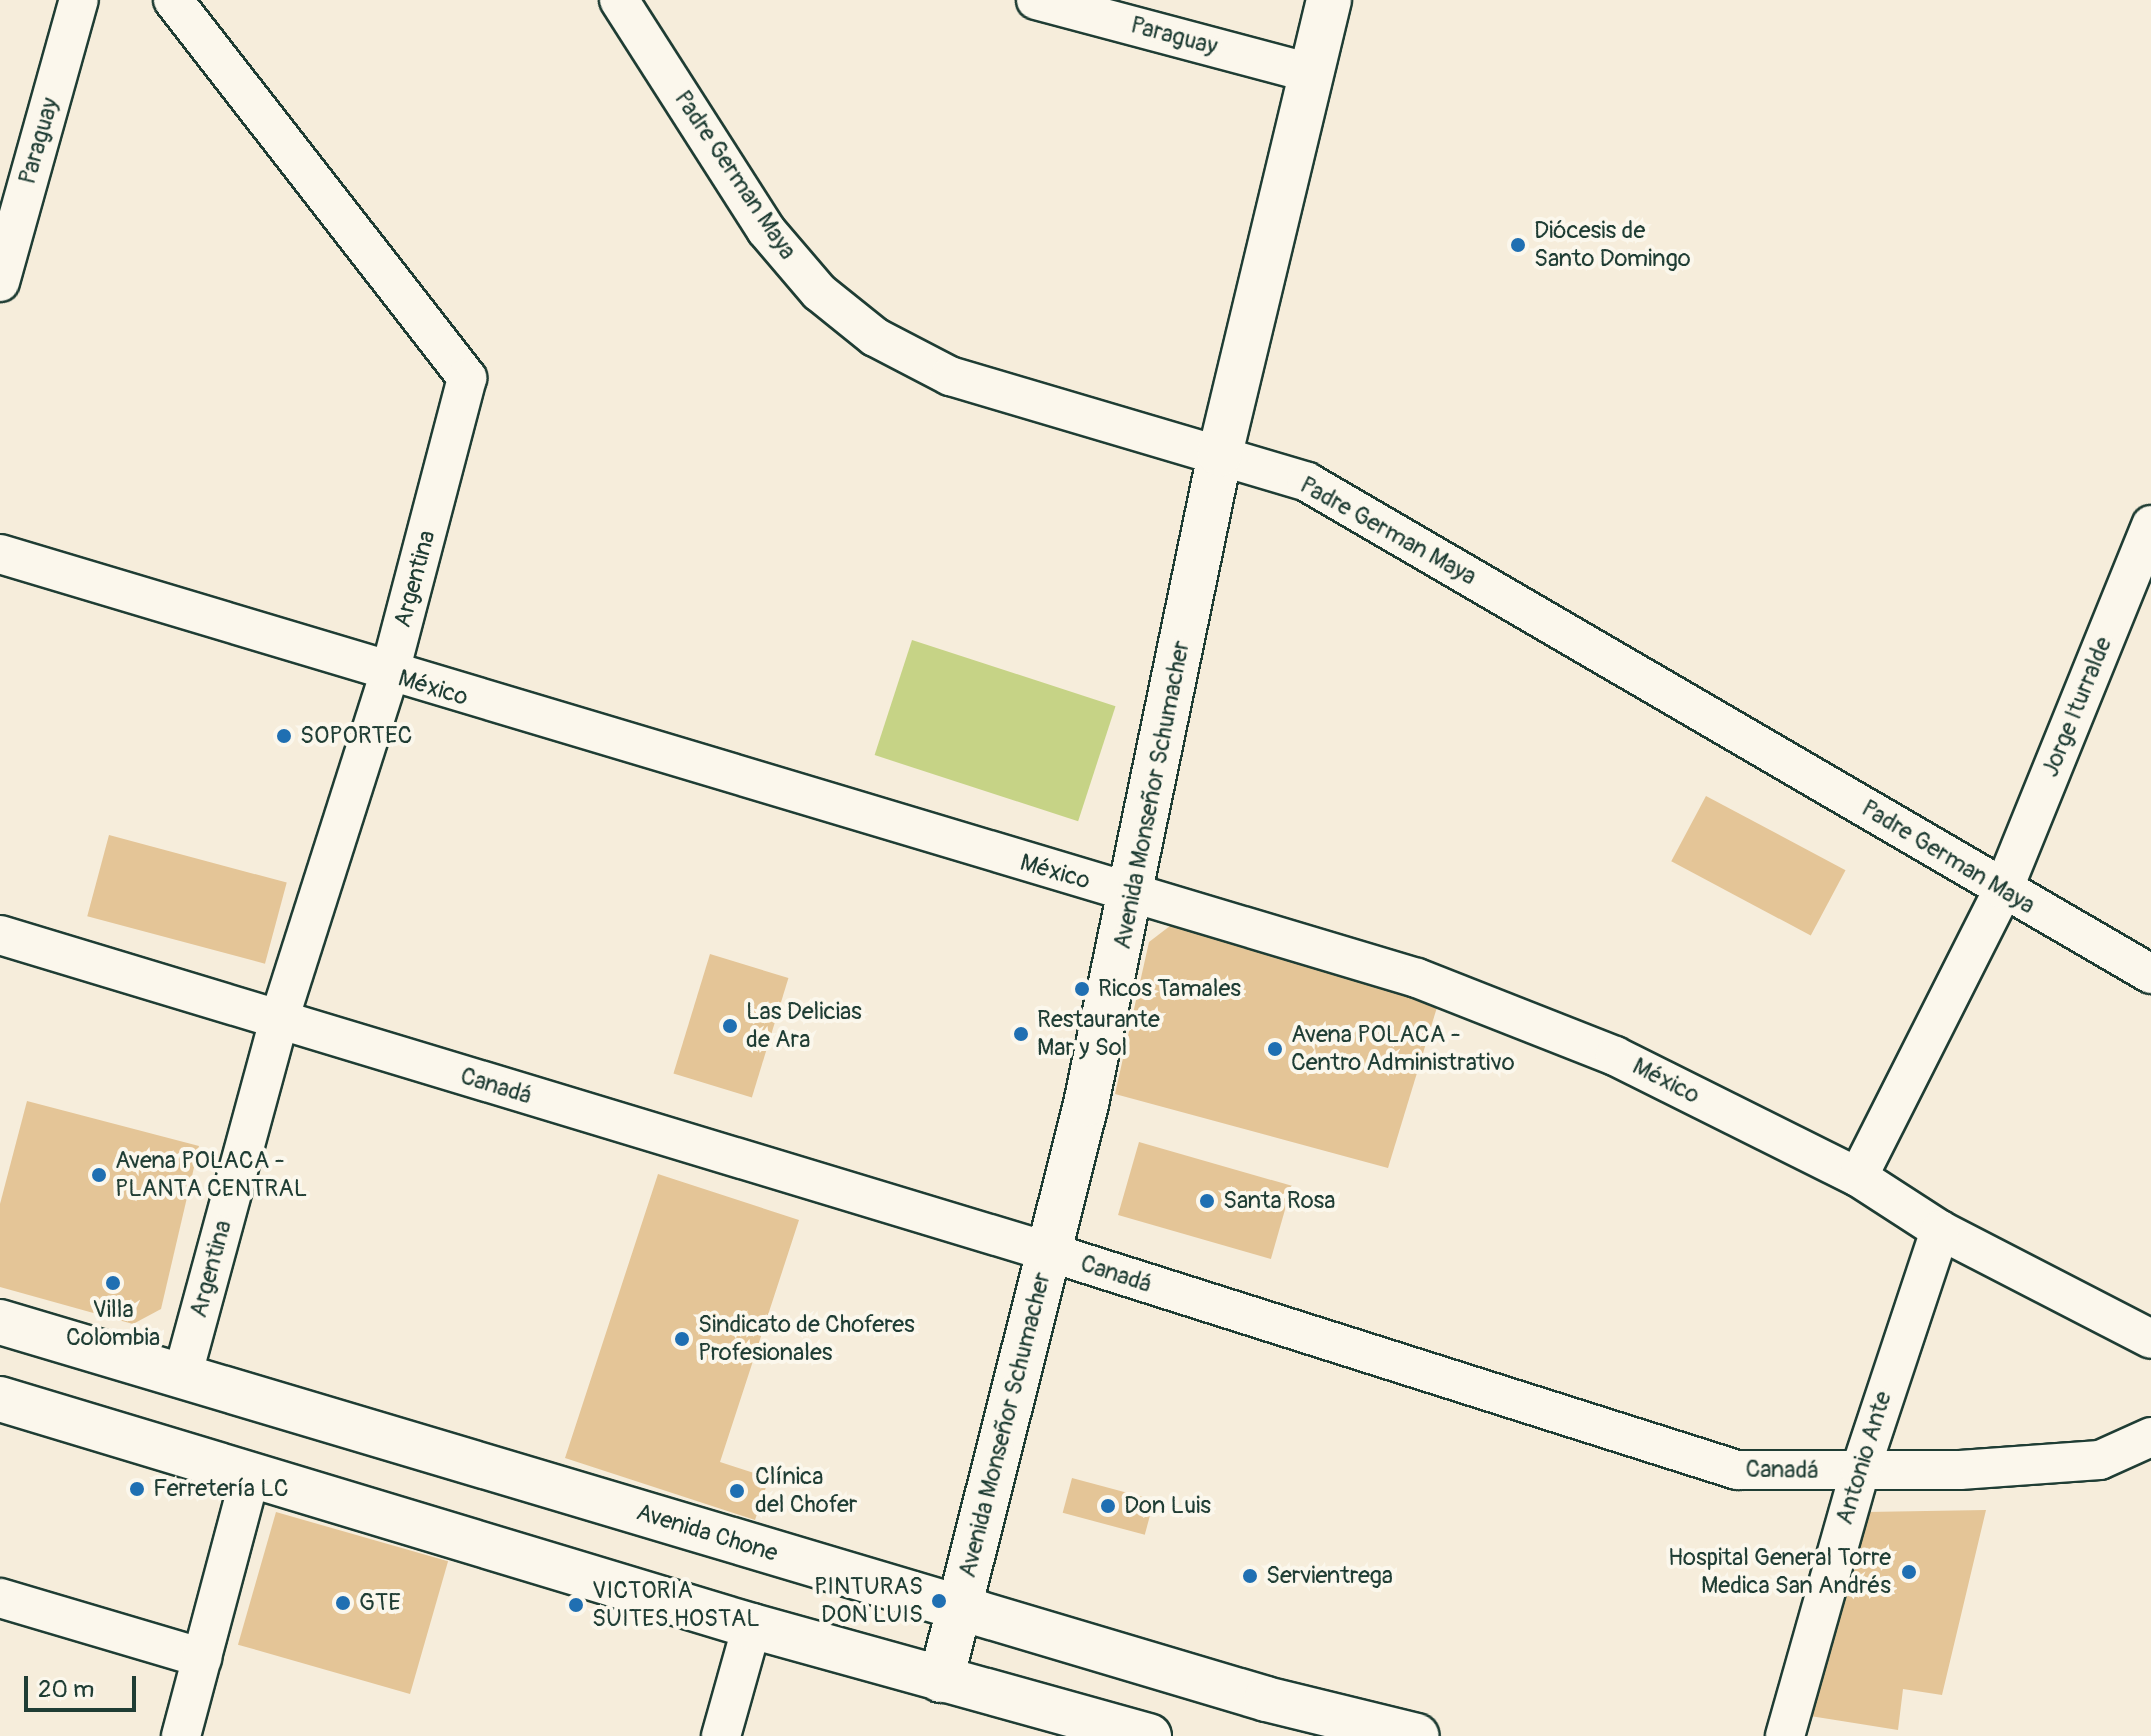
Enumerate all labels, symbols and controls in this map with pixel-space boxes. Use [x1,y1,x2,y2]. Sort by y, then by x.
street label: Paraguay [1127,11,1221,61]
street label: Padre German Maya [668,85,802,265]
street label: Paraguay [13,94,65,188]
place label: Diócesis de Santo Domingo [1534,217,1691,273]
marker: Diócesis de Santo Domingo [1509,236,1527,254]
street label: Padre German Maya [1295,471,1481,591]
street label: Argentina [388,527,442,631]
street label: Jorge Iturralde [2036,633,2118,781]
street label: Avenida Monseñor Schumacher [1108,638,1196,952]
street label: México [395,664,471,712]
place label: SOPORTEC [300,722,412,750]
marker: SOPORTEC [275,727,293,745]
street label: Padre German Maya [1856,794,2040,920]
street label: México [1017,848,1093,896]
place label: Ricos Tamales [1098,975,1241,1003]
marker: Ricos Tamales [1073,980,1091,998]
place label: Las Delicias de Ara [746,998,862,1054]
place label: Restaurante Mar y Sol [1037,1006,1160,1062]
marker: Las Delicias de Ara [721,1017,739,1035]
place label: Avena POLACA - Centro Administrativo [1291,1021,1515,1077]
marker: Restaurante Mar y Sol [1012,1025,1030,1043]
marker: Avena POLACA - Centro Administrativo [1266,1040,1284,1058]
street label: México [1628,1052,1704,1110]
street label: Canadá [457,1062,535,1110]
place label: Avena POLACA - PLANTA CENTRAL [115,1147,307,1203]
marker: Avena POLACA - PLANTA CENTRAL [90,1166,108,1184]
place label: Santa Rosa [1223,1187,1335,1215]
marker: Santa Rosa [1198,1192,1216,1210]
street label: Argentina [184,1217,238,1321]
street label: Canadá [1077,1249,1155,1299]
street label: Avenida Monseñor Schumacher [953,1269,1057,1581]
marker: Villa Colombia [104,1274,122,1292]
place label: Villa Colombia [66,1296,160,1352]
place label: Sindicato de Choferes Profesionales [698,1311,915,1367]
marker: Sindicato de Choferes Profesionales [673,1330,691,1348]
street label: Antonio Ante [1830,1388,1898,1528]
street label: Canadá [1745,1455,1819,1485]
place label: Clínica del Chofer [755,1463,857,1519]
place label: Ferretería LC [153,1475,289,1503]
marker: Ferretería LC [128,1480,146,1498]
marker: Clínica del Chofer [726,1480,748,1502]
place label: Don Luis [1124,1492,1211,1520]
marker: Don Luis [1099,1497,1117,1515]
street label: Avenida Chone [633,1498,781,1568]
place label: Hospital General Torre Medica San Andrés [1668,1544,1891,1600]
marker: Hospital General Torre Medica San Andrés [1898,1561,1920,1583]
place label: Servientrega [1266,1562,1393,1590]
marker: Servientrega [1241,1567,1259,1585]
place label: PINTURAS DON LUIS [814,1573,923,1629]
place label: VICTORIA SUITES HOSTAL [592,1577,760,1633]
place label: GTE [359,1589,401,1617]
marker: PINTURAS DON LUIS [930,1592,948,1610]
marker: GTE [334,1594,352,1612]
marker: VICTORIA SUITES HOSTAL [567,1596,585,1614]
scale bar [28,1660,140,1710]
text: 20 m [38,1675,94,1704]

